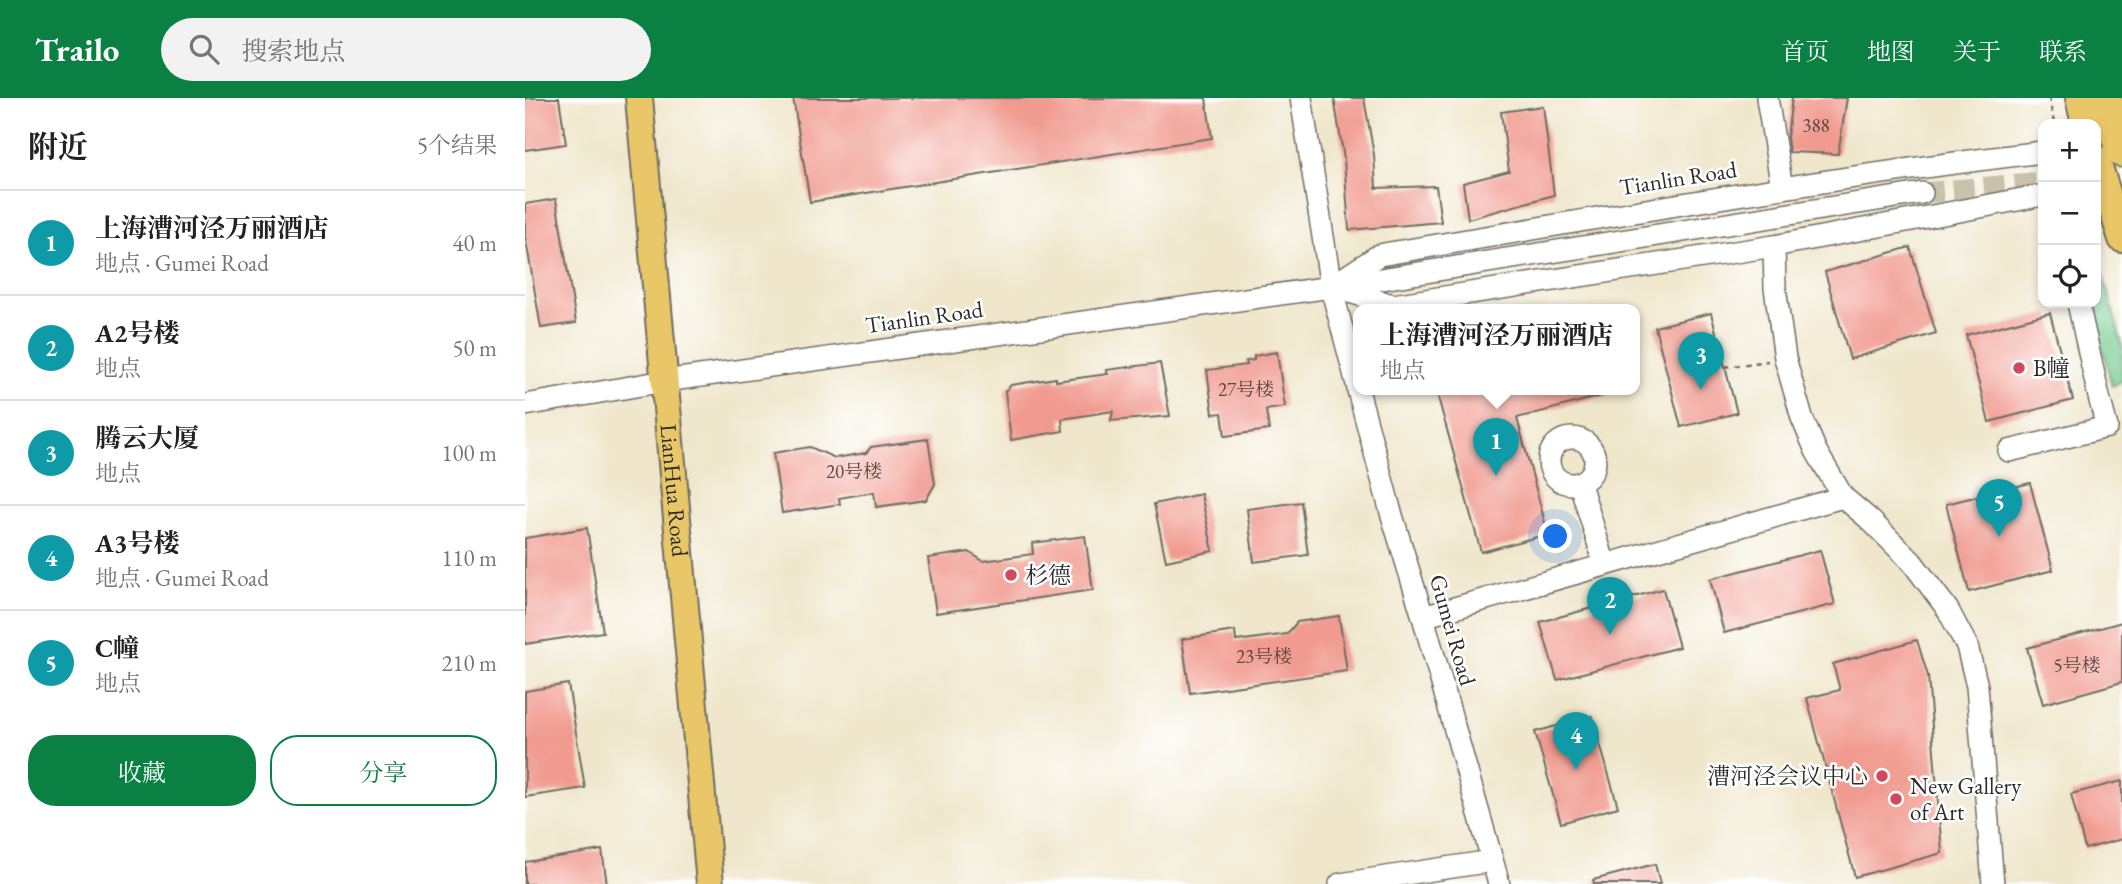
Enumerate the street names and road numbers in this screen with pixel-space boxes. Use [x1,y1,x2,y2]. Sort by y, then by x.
street label: Tianlin Road [1617,154,1739,202]
street label: Tianlin Road [863,294,985,340]
street label: LianHua Road [654,423,695,558]
street label: Gumei Road [1423,571,1483,689]

